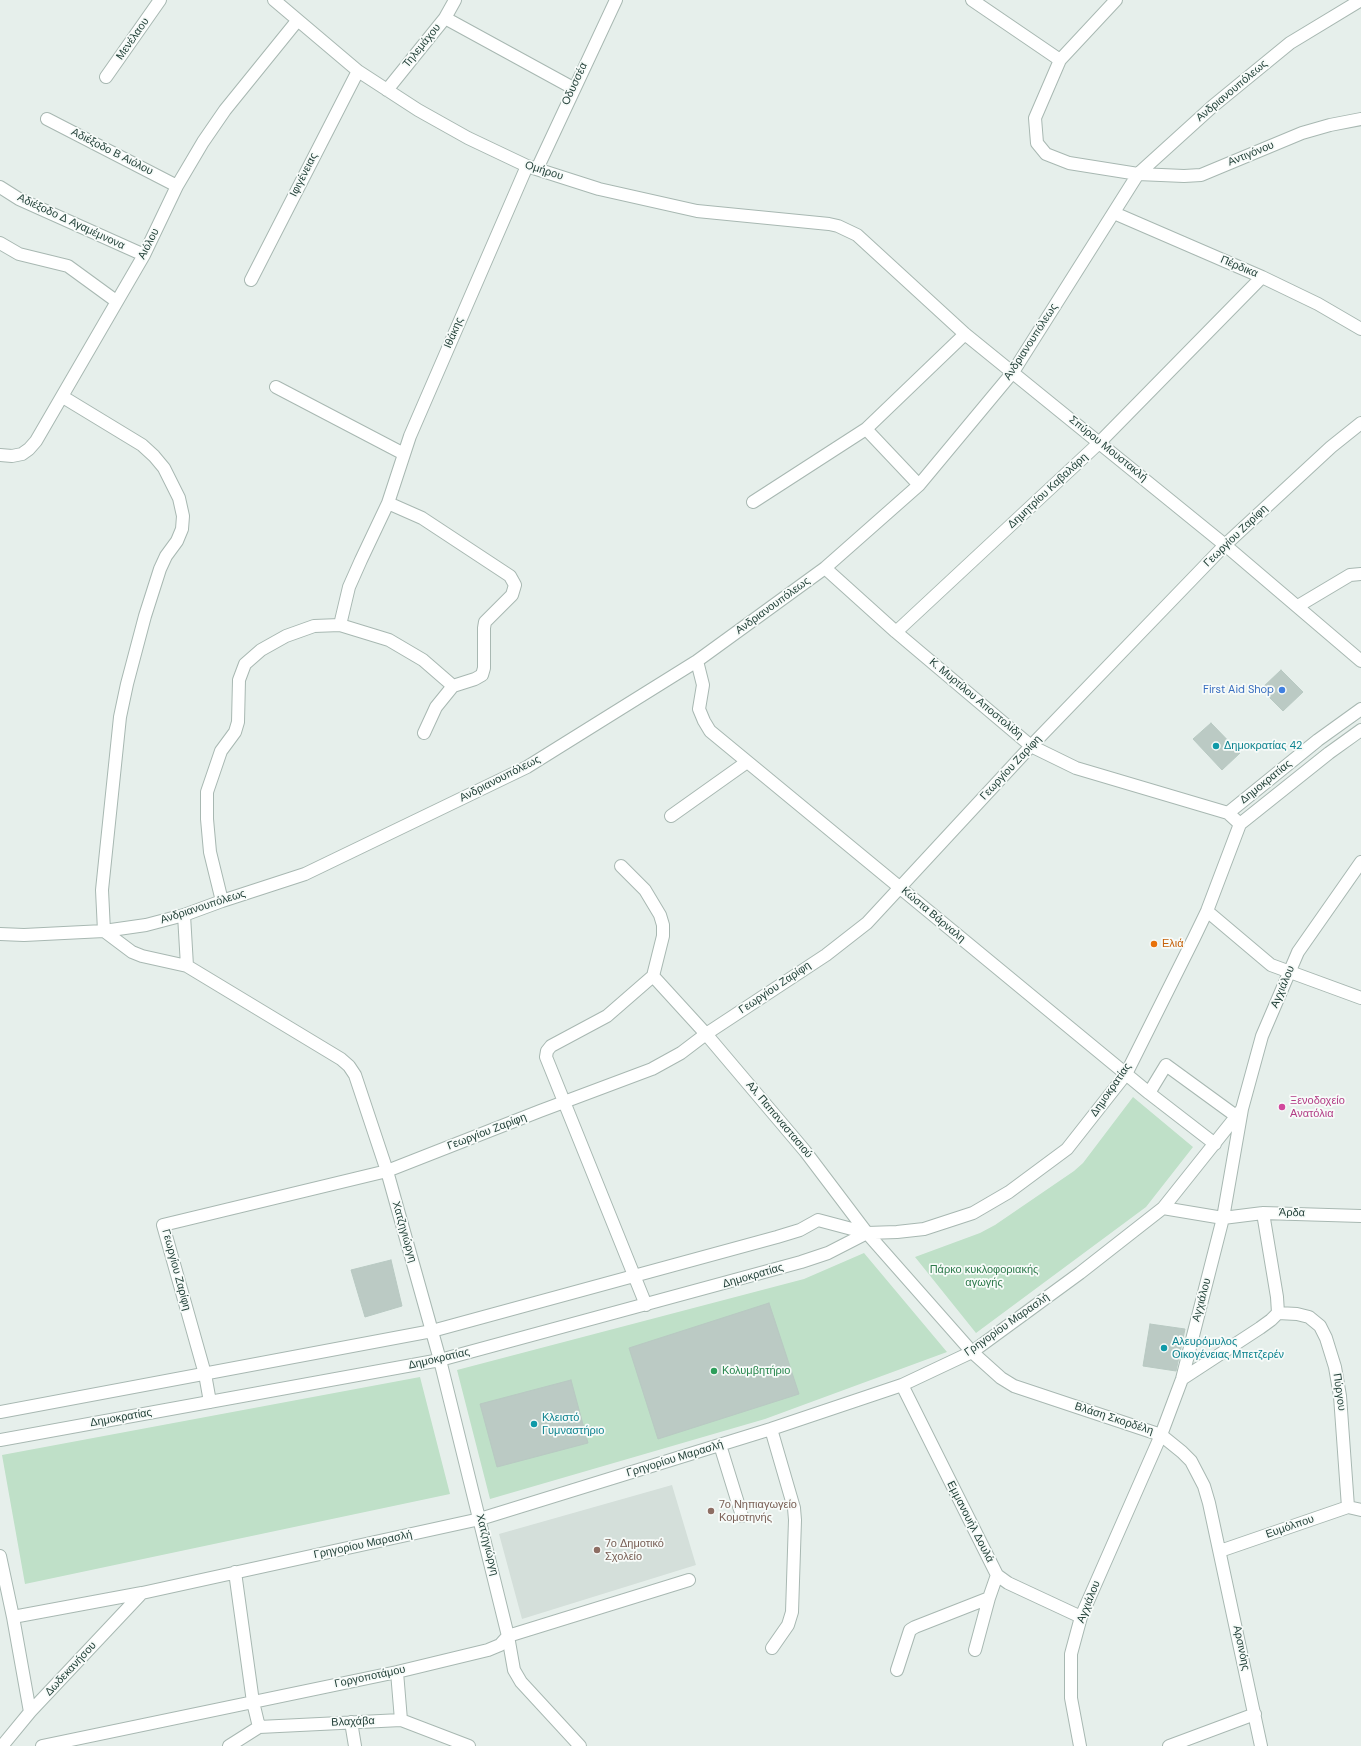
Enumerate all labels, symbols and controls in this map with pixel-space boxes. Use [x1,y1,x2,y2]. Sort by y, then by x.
street label: Μενέλαου [114,15,152,63]
street label: Τηλεμάχου [400,21,444,71]
street label: Ανδριανουπόλεως [1194,57,1270,125]
street label: Οδυσσέα [559,61,591,107]
street label: Αδιέξοδο Β Αιόλου [69,126,155,178]
street label: Αντιγόνου [1226,139,1276,169]
street label: Ιφιγένειας [287,151,321,199]
street label: Ομήρου [523,159,565,183]
street label: Αδιέξοδο Δ Αγαμέμνονα [15,191,127,253]
street label: Αιόλου [136,226,162,262]
street label: Πέρδικα [1218,253,1260,281]
street label: Ανδριανουπόλεως [1001,301,1061,383]
street label: Ιθάκης [442,315,466,351]
street label: Σπύρου Μουστακλή [1066,413,1150,485]
street label: Δημητρίου Καβαλάρη [1005,451,1091,531]
street label: Γεωργίου Ζαρίφη [1201,502,1271,570]
street label: Ανδριανουπόλεως [733,575,813,637]
street label: Κ. Μυρτίλου Αποστολίδη [926,656,1026,742]
place label: First Aid Shop [1203,683,1274,697]
marker: First Aid Shop [1277,685,1287,695]
street label: Γεωργίου Ζαρίφη [978,733,1044,803]
place label: Δημοκρατίας 42 [1224,739,1302,753]
marker: Δημοκρατίας 42 [1211,741,1221,751]
street label: Ανδριανουπόλεως [457,753,543,805]
street label: Δημοκρατίας [1238,757,1294,807]
street label: Κώστα Βάρναλη [898,884,968,946]
street label: Ανδριανουπόλεως [159,887,247,927]
place label: Ελιά [1162,937,1184,951]
marker: Ελιά [1149,939,1159,949]
street label: Γεωργίου Ζαρίφη [737,959,813,1017]
street label: Αγχιάλου [1268,964,1298,1010]
street label: Δημοκρατίας [1088,1061,1134,1119]
street label: Αλ. Παπαναστασιού [743,1079,815,1161]
place label: Ξενοδοχείο Ανατόλια [1290,1094,1345,1120]
marker: Ξενοδοχείο Ανατόλια [1277,1102,1287,1112]
street label: Γεωργίου Ζαρίφη [445,1111,529,1153]
street label: Χατζηγιώργη [389,1200,419,1264]
street label: Άρδα [1279,1206,1305,1220]
street label: Γεωργίου Ζαρίφη [159,1228,193,1312]
street label: Δημοκρατίας [721,1261,785,1291]
park label: Πάρκο κυκλοφοριακής αγωγής [930,1263,1038,1289]
street label: Αγχιάλου [1190,1277,1214,1323]
street label: Γρηγορίου Μαρασλή [962,1291,1052,1359]
place label: Αλευρόμυλος Οικογένειας Μπετζερέν [1172,1335,1284,1361]
marker: Αλευρόμυλος Οικογένειας Μπετζερέν [1159,1343,1169,1353]
street label: Δημοκρατίας [407,1346,471,1372]
place label: Κολυμβητήριο [722,1364,790,1378]
marker: Κολυμβητήριο [709,1366,719,1376]
street label: Πύργου [1330,1372,1348,1412]
street label: Βλάση Σκορδέλη [1073,1400,1155,1438]
street label: Δημοκρατίας [89,1406,153,1430]
place label: Κλειστό Γυμναστήριο [542,1411,604,1437]
marker: Κλειστό Γυμναστήριο [529,1419,539,1429]
street label: Γρηγορίου Μαρασλή [625,1438,725,1480]
street label: Εμμανουήλ Δουλά [944,1479,996,1565]
place label: 7ο Νηπιαγωγείο Κομοτηνής [719,1498,797,1524]
marker: 7ο Νηπιαγωγείο Κομοτηνής [706,1506,716,1516]
street label: Χατζηγιώργη [473,1513,501,1577]
street label: Ευμόλπου [1264,1513,1316,1541]
street label: Γρηγορίου Μαρασλή [313,1528,413,1562]
place label: 7ο Δημοτικό Σχολείο [605,1537,664,1563]
marker: 7ο Δημοτικό Σχολείο [592,1545,602,1555]
street label: Αγχιάλου [1075,1579,1103,1625]
street label: Αρσινόης [1230,1624,1252,1672]
street label: Δωδεκανήσου [43,1639,99,1699]
street label: Γοργοποτάμου [333,1663,407,1691]
street label: Βλαχάβα [331,1715,375,1729]

